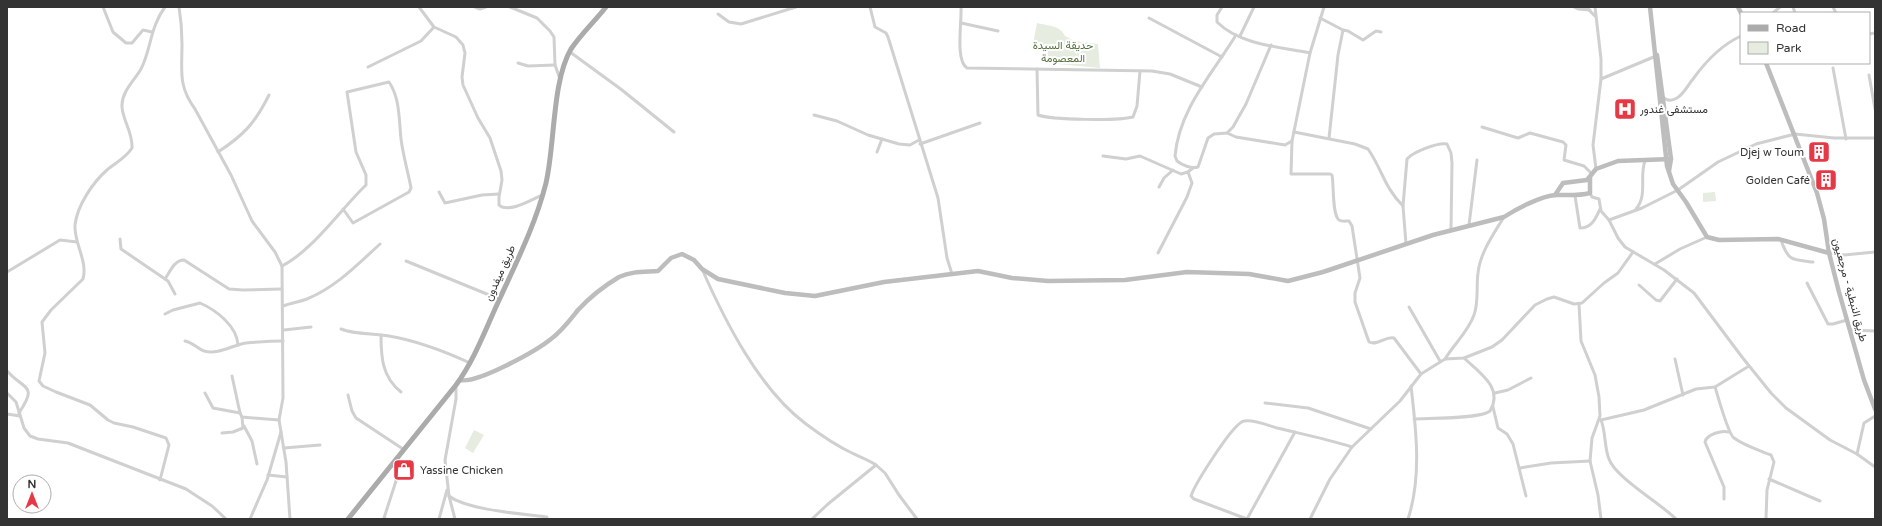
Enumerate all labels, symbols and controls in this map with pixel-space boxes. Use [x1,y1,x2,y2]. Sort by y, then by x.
legend [1740,12,1870,64]
text: Road [1776,21,1806,35]
park label: حديقة السيدة المعصومة [1033,39,1093,65]
text: Park [1776,41,1802,55]
hospital icon: مستشفى غندور [1612,96,1638,122]
place label: مستشفى غندور [1639,103,1708,116]
building icon: Djej w Toum [1806,139,1832,165]
place label: Djej w Toum [1740,146,1804,159]
building icon: Golden Café [1813,167,1839,193]
place label: Golden Café [1746,174,1810,187]
street label: طريق النبطية - مرجعيون [1830,237,1870,343]
street label: طريق ميفدون [482,243,518,303]
shop icon: Yassine Chicken [391,457,417,483]
place label: Yassine Chicken [420,464,503,477]
north arrow [12,474,52,514]
text: N [28,478,36,491]

